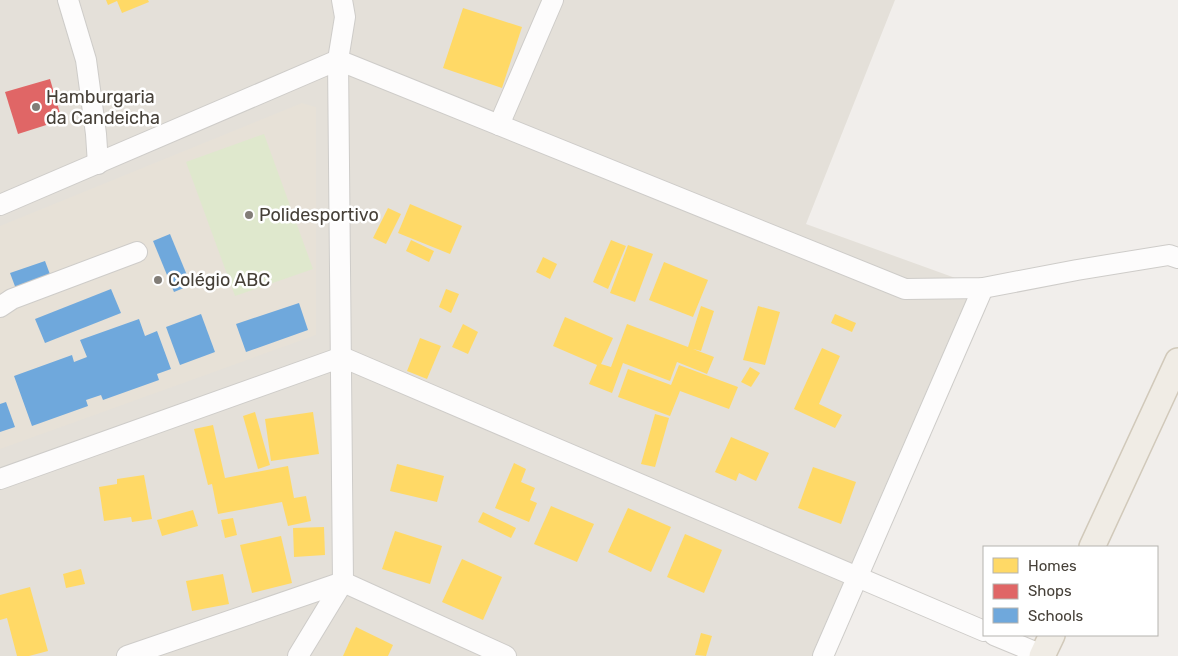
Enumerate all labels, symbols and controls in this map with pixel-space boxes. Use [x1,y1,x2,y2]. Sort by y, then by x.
place label: Hamburgaria da Candeicha [46,86,160,129]
marker: Hamburgaria da Candeicha [30,101,42,113]
place label: Polidesportivo [259,204,379,226]
marker: Polidesportivo [243,209,255,221]
place label: Colégio ABC [168,269,270,291]
marker: Colégio ABC [152,274,164,286]
legend [983,546,1158,636]
text: Homes [1028,557,1077,575]
text: Shops [1028,582,1072,600]
text: Schools [1028,607,1084,625]

